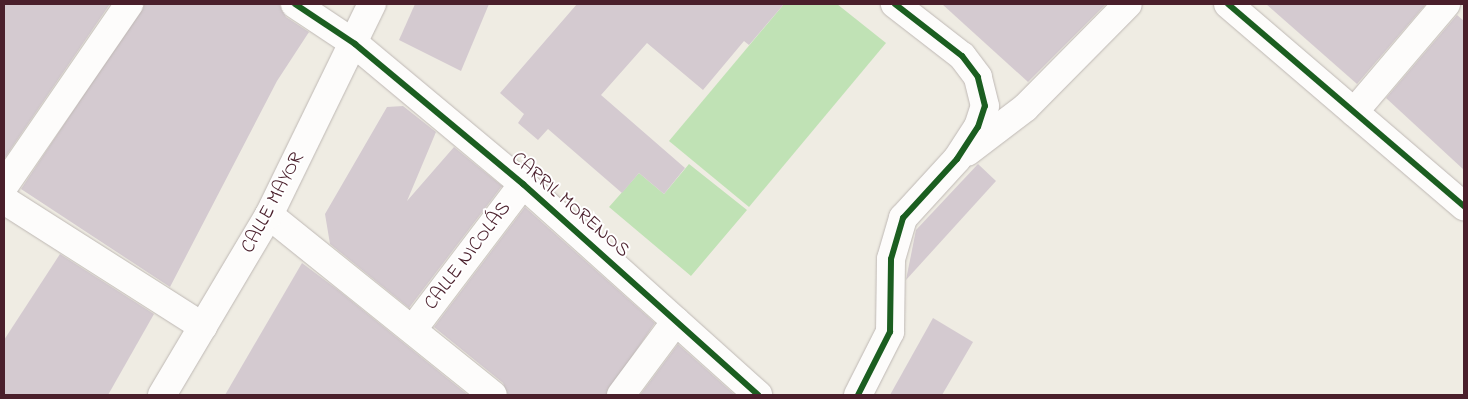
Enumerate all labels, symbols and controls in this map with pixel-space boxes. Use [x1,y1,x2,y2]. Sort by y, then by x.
street label: CARRIL MORENOS [506,147,634,263]
street label: CALLE MAYOR [236,149,310,257]
street label: CALLE NICOLÁS [419,197,517,315]

